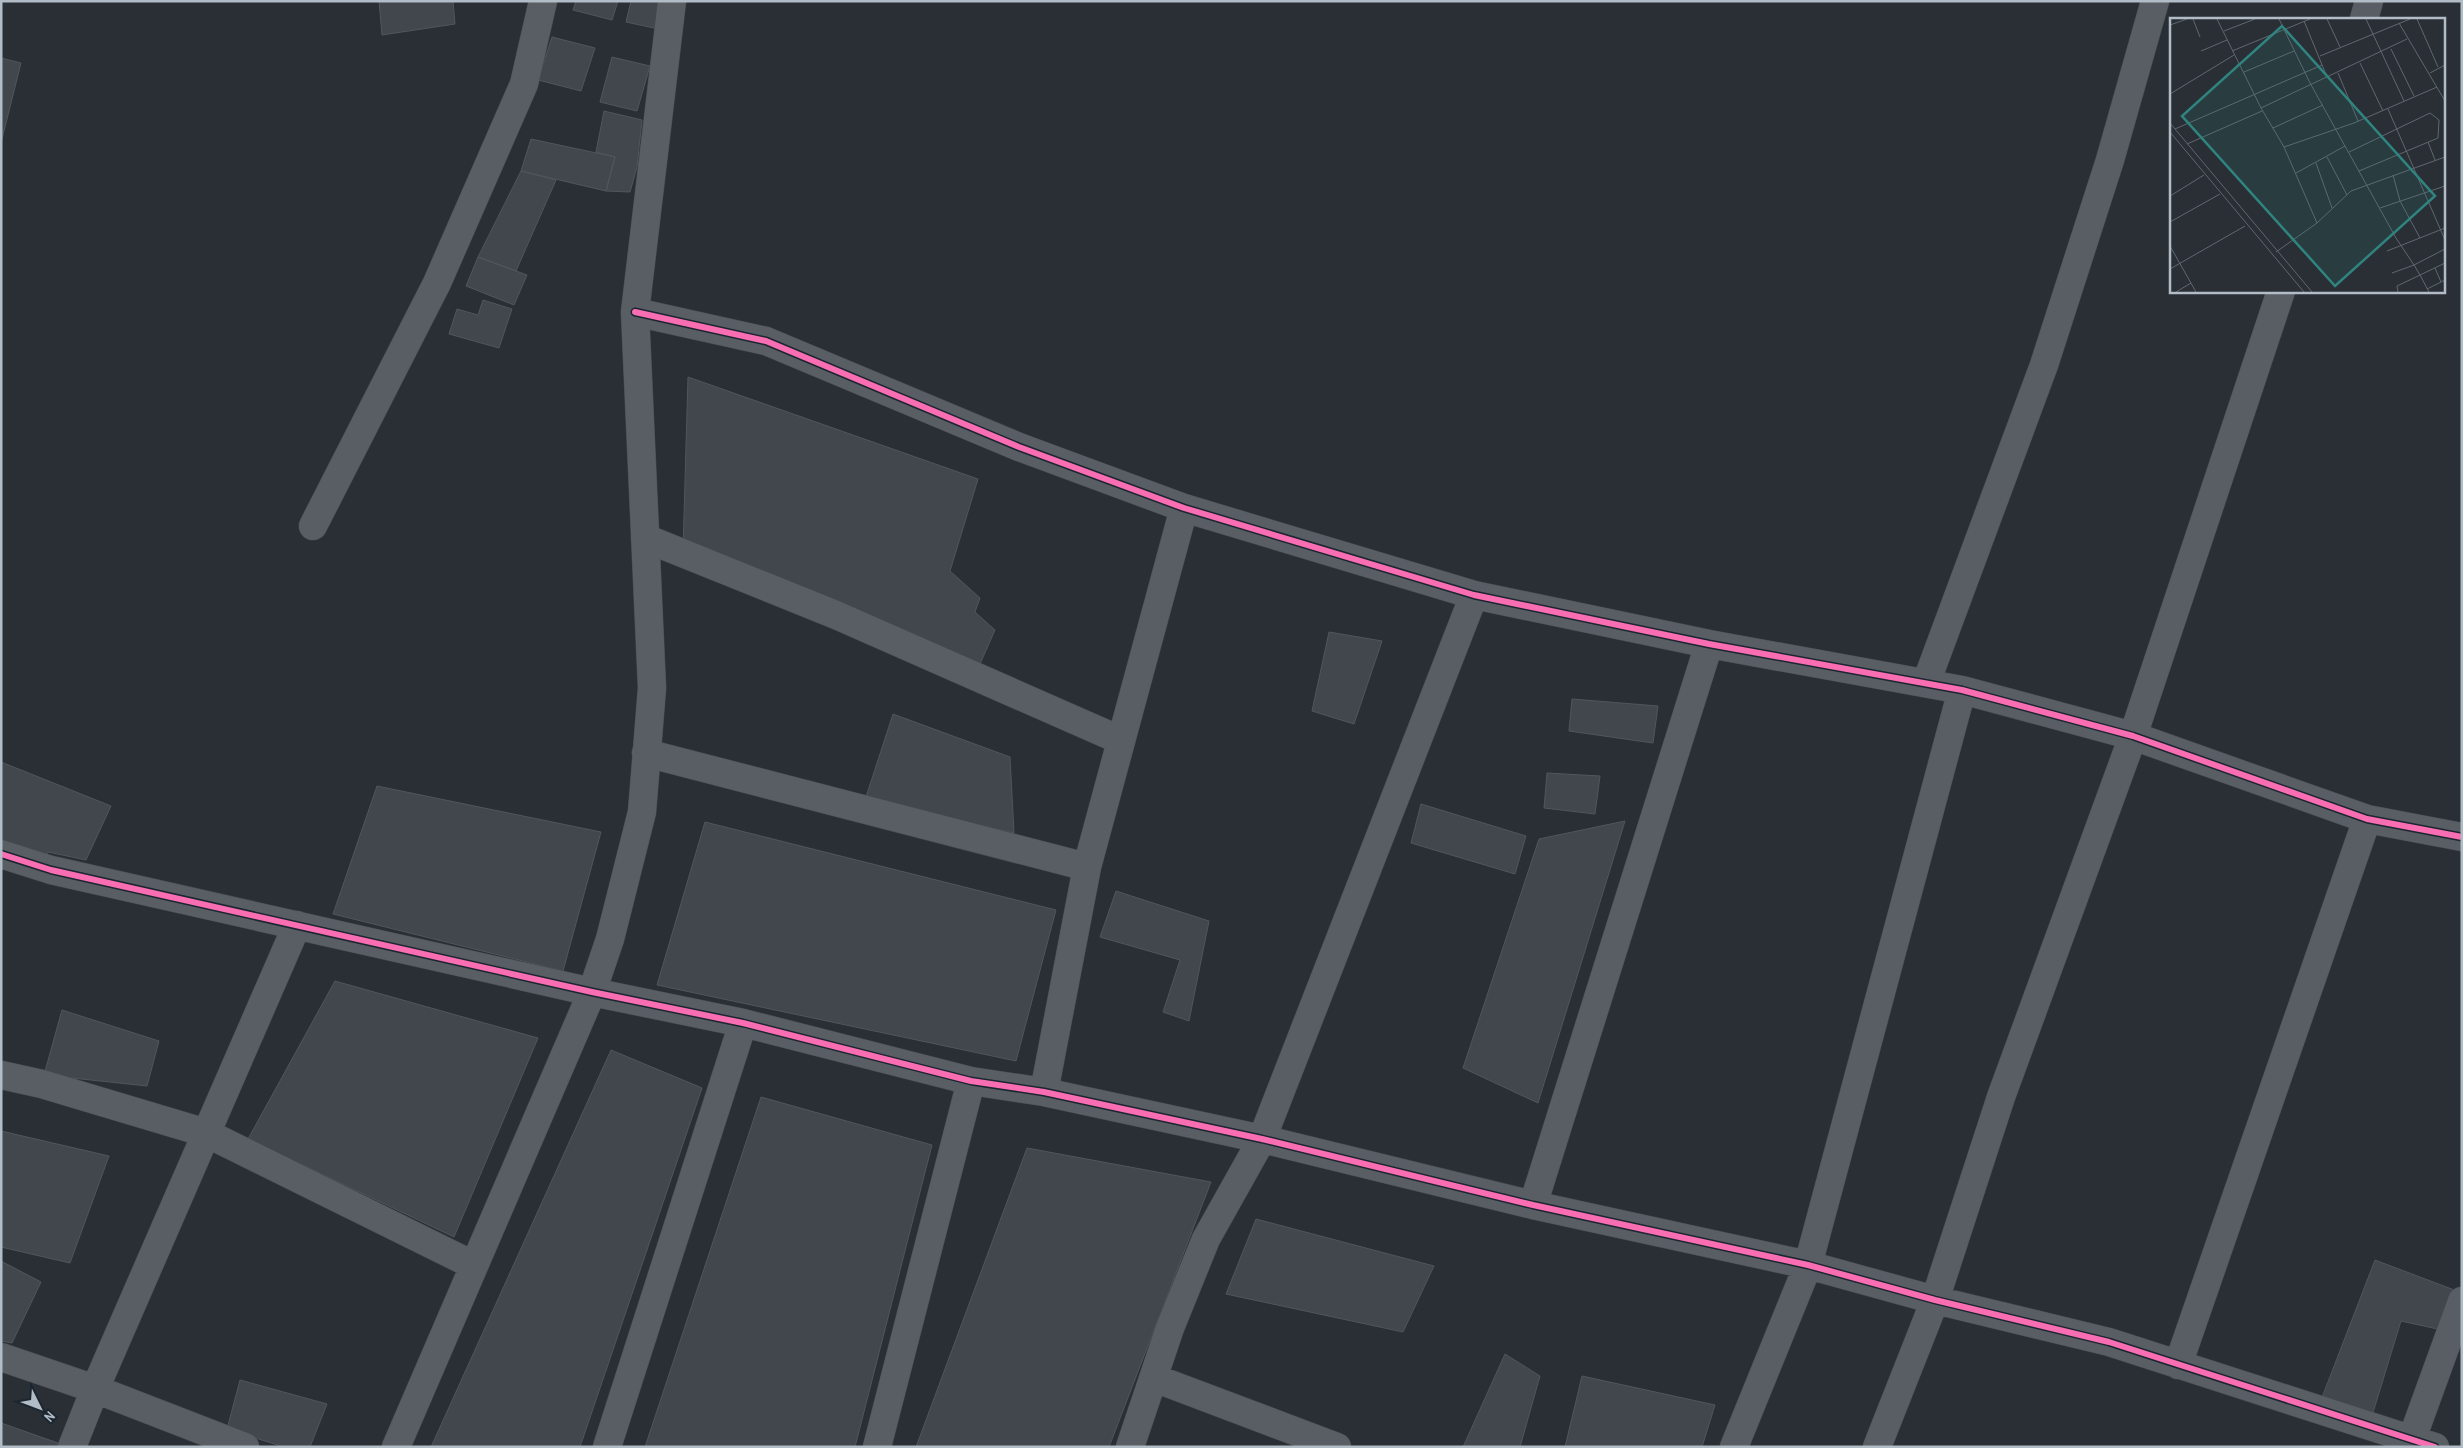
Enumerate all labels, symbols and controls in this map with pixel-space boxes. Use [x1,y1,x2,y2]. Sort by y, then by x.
inset map [2170,18,2446,292]
north arrow [15,1383,65,1433]
text: N [40,1408,59,1426]

